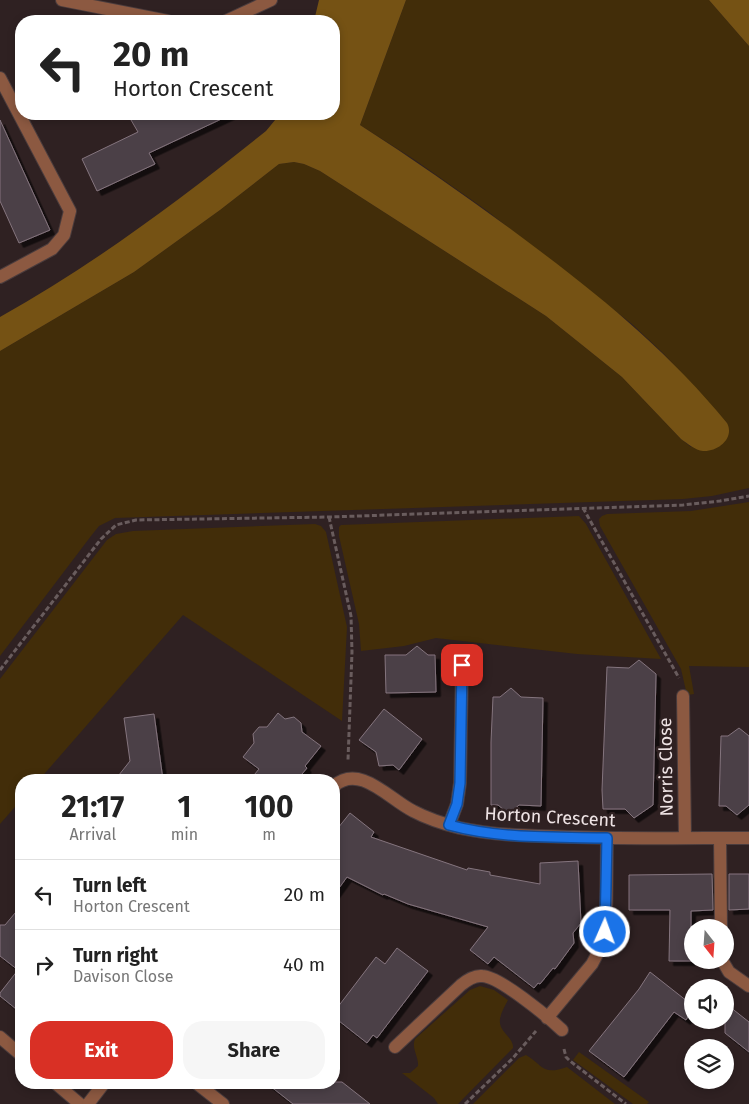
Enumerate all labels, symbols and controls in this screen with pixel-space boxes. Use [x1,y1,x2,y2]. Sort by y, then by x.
text: 20 m [113,33,189,75]
icon: left [30,35,95,100]
text: Horton Crescent [113,75,273,102]
pin [441,644,483,686]
icon: arrive [448,651,476,679]
street label: Norris Close [654,717,678,817]
text: 21:17 [61,789,124,825]
text: 1 [177,789,191,825]
text: 100 [245,789,294,825]
street label: Horton Crescent [484,803,617,831]
text: Arrival [69,825,116,844]
text: min [171,825,198,844]
text: m [262,825,276,844]
text: Turn left [73,874,147,897]
icon: left [30,881,58,909]
text: 20 m [284,883,325,906]
text: Horton Crescent [73,897,190,916]
position arrow [578,905,630,957]
north arrow [684,919,734,969]
map controls [684,919,734,1089]
text: Turn right [73,944,158,967]
icon: right [30,951,58,979]
text: 40 m [283,953,325,976]
text: Davison Close [73,967,173,986]
button: sound [684,979,734,1029]
button: Exit [30,1021,173,1079]
button: Share [183,1021,325,1079]
button: layers [684,1039,734,1089]

